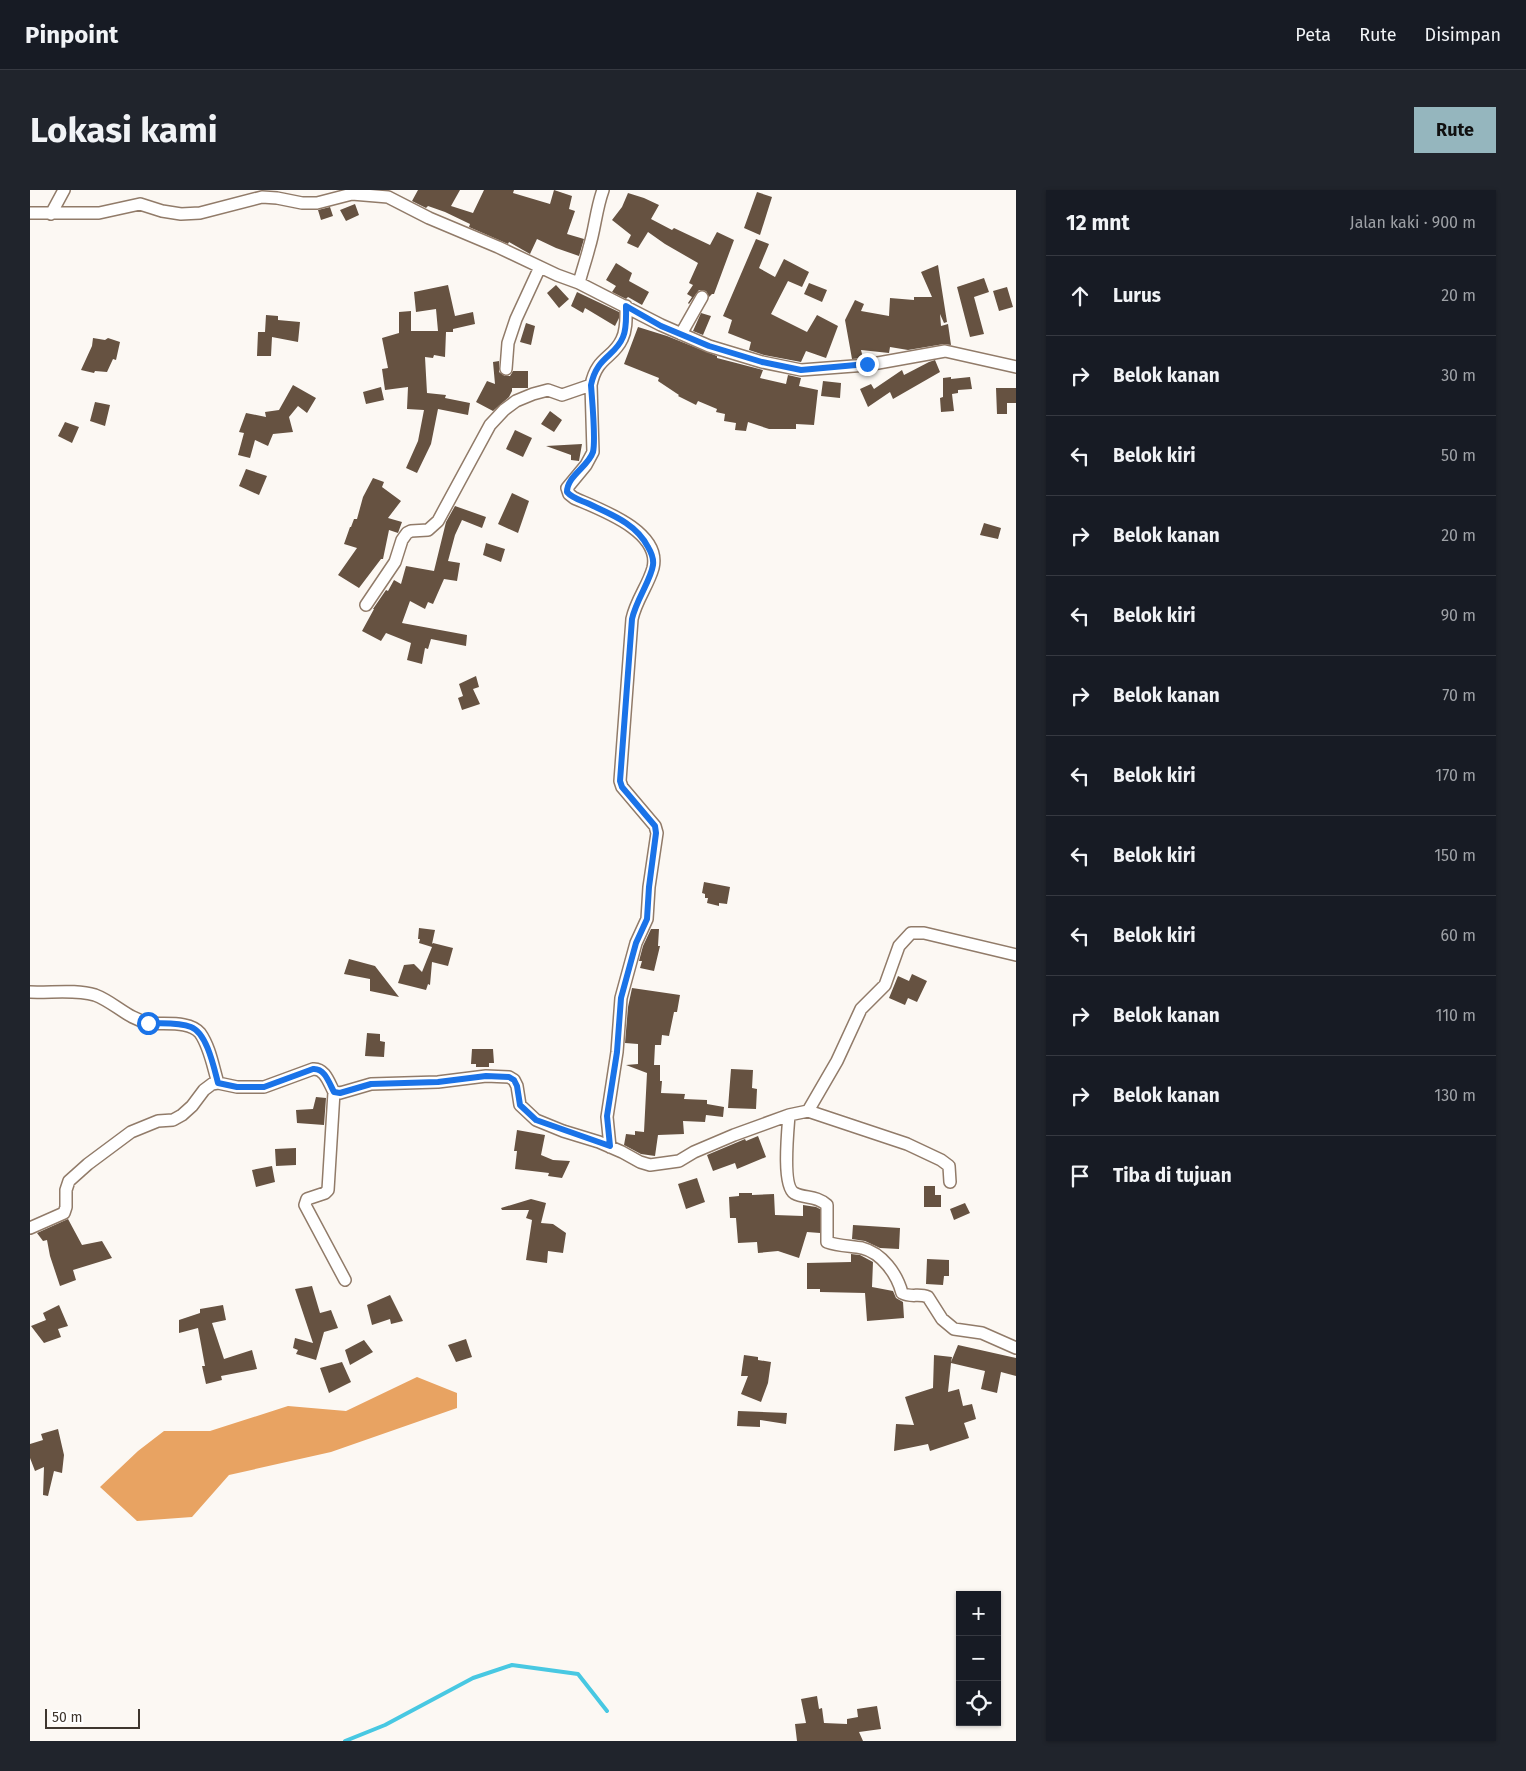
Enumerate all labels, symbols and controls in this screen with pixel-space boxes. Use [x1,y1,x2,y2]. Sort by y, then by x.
text: Pinpoint [25,21,118,49]
text: Peta [1295,24,1331,46]
text: Rute [1359,24,1397,46]
text: Disimpan [1425,24,1501,46]
button: Rute [1414,107,1496,153]
text: Lokasi kami [30,109,218,151]
text: 12 mnt [1066,210,1130,236]
text: Jalan kaki · 900 m [1350,213,1476,232]
icon: ahead [1066,282,1094,310]
text: Lurus [1113,284,1161,307]
text: 20 m [1441,286,1476,305]
route end [856,353,879,376]
icon: right [1066,362,1094,390]
text: Belok kanan [1113,364,1220,387]
text: 30 m [1441,366,1476,385]
icon: left [1066,442,1094,470]
text: Belok kiri [1113,444,1196,467]
text: 50 m [1441,446,1476,465]
icon: right [1066,522,1094,550]
text: Belok kanan [1113,524,1220,547]
text: 20 m [1441,526,1476,545]
icon: left [1066,602,1094,630]
text: Belok kiri [1113,604,1196,627]
text: 90 m [1441,606,1476,625]
icon: right [1066,682,1094,710]
text: Belok kanan [1113,684,1220,707]
text: 70 m [1442,686,1476,705]
icon: left [1066,762,1094,790]
text: Belok kiri [1113,764,1196,787]
text: 170 m [1435,766,1476,785]
icon: left [1066,842,1094,870]
text: Belok kiri [1113,844,1196,867]
text: 150 m [1434,846,1476,865]
icon: left [1066,922,1094,950]
text: Belok kiri [1113,924,1196,947]
text: 60 m [1441,926,1476,945]
icon: right [1066,1002,1094,1030]
text: Belok kanan [1113,1004,1220,1027]
text: 110 m [1435,1006,1476,1025]
route start [137,1012,160,1035]
icon: right [1066,1082,1094,1110]
text: Belok kanan [1113,1084,1220,1107]
text: 130 m [1434,1086,1476,1105]
icon: arrive [1066,1162,1094,1190]
text: Tiba di tujuan [1113,1164,1232,1187]
map controls [956,1591,1001,1726]
button: + [956,1591,1001,1636]
button: − [956,1636,1001,1681]
button: locate [956,1681,1001,1726]
scale bar [45,1706,140,1729]
text: 50 m [52,1709,83,1726]

